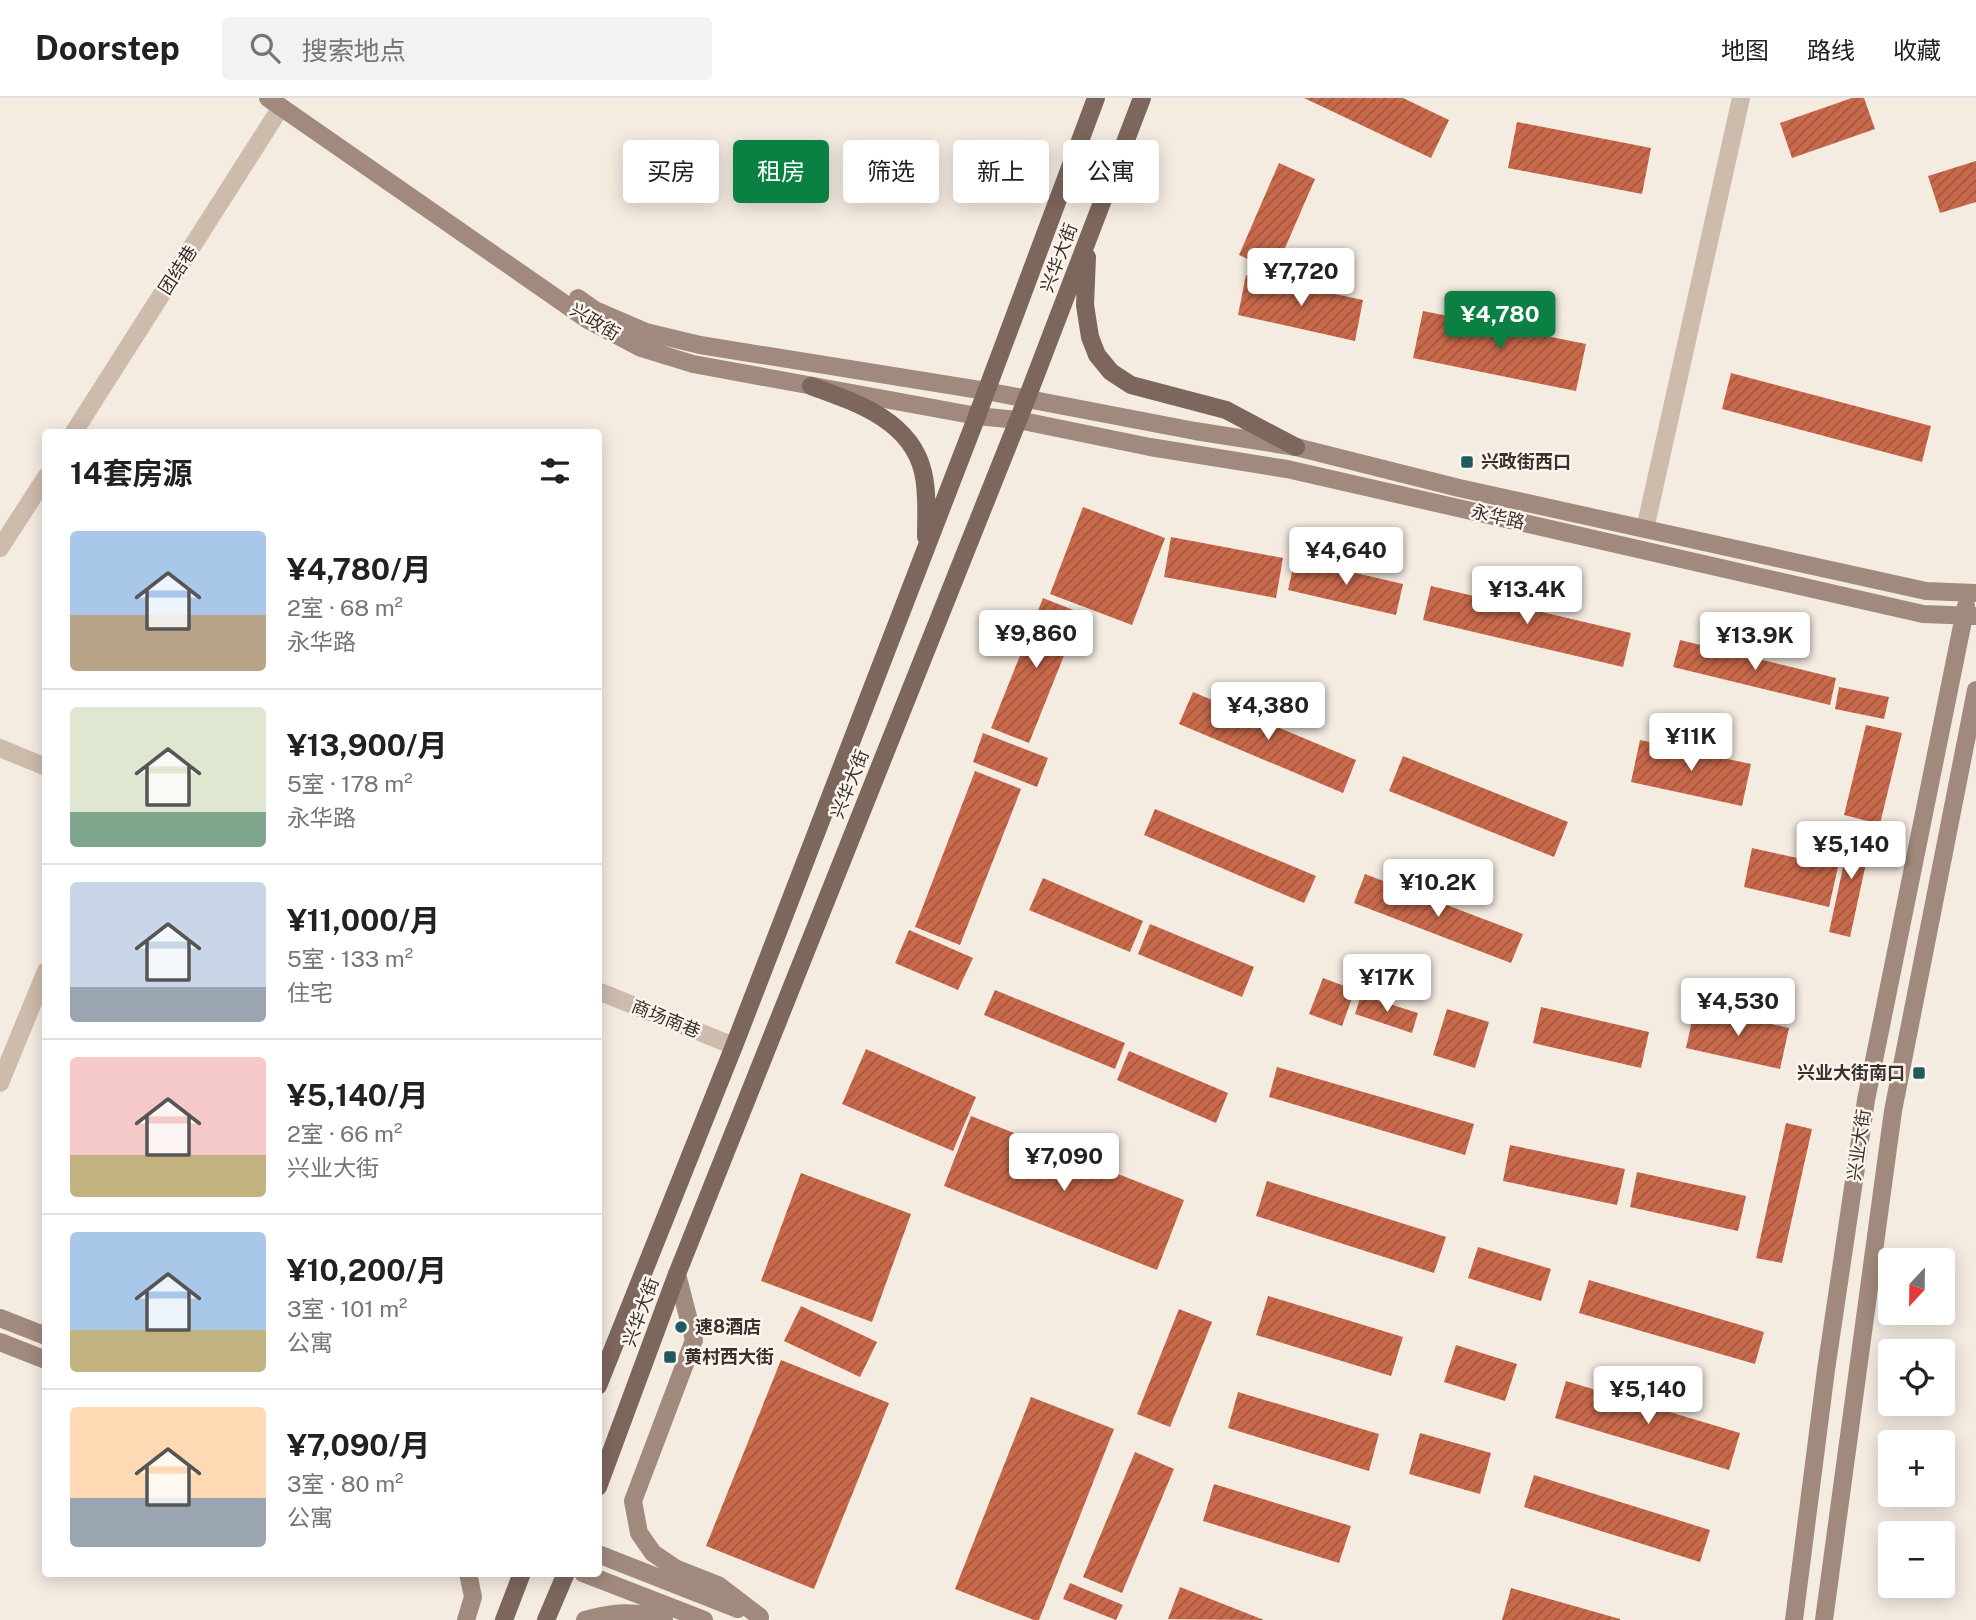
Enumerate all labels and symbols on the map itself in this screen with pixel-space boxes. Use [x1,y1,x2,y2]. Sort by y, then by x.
street label: 兴华大街 [1036,220,1081,295]
street label: 团结巷 [154,241,201,298]
pin: ¥7,720 [1244,248,1358,308]
pin: ¥4,780 [1443,292,1557,351]
street label: 兴政街 [567,299,624,344]
place label: 兴政街西口 [1481,451,1571,472]
marker: 兴政街西口 [1459,454,1475,470]
street label: 永华路 [1469,500,1527,533]
pin: ¥4,640 [1289,528,1403,587]
pin: ¥13.4K [1470,566,1584,626]
pin: ¥9,860 [979,610,1093,670]
pin: ¥13.9K [1698,612,1812,672]
pin: ¥4,380 [1211,682,1325,742]
pin: ¥11K [1650,714,1732,773]
street label: 兴华大街 [826,747,873,821]
pin: ¥5,140 [1794,822,1908,881]
pin: ¥10.2K [1381,860,1495,919]
pin: ¥17K [1346,954,1428,1014]
pin: ¥4,530 [1681,978,1795,1038]
street label: 商场南巷 [629,995,703,1042]
place label: 兴业大街南口 [1797,1062,1905,1083]
marker: 兴业大街南口 [1911,1065,1927,1081]
street label: 兴业大街 [1843,1108,1874,1182]
pin: ¥7,090 [1007,1134,1121,1193]
north arrow [1878,1248,1955,1325]
street label: 兴华大街 [618,1274,663,1349]
place label: 速8酒店 [695,1316,761,1337]
marker: 速8酒店 [673,1319,689,1335]
place label: 黄村西大街 [684,1346,774,1367]
marker: 黄村西大街 [662,1349,678,1365]
pin: ¥5,140 [1591,1366,1705,1426]

